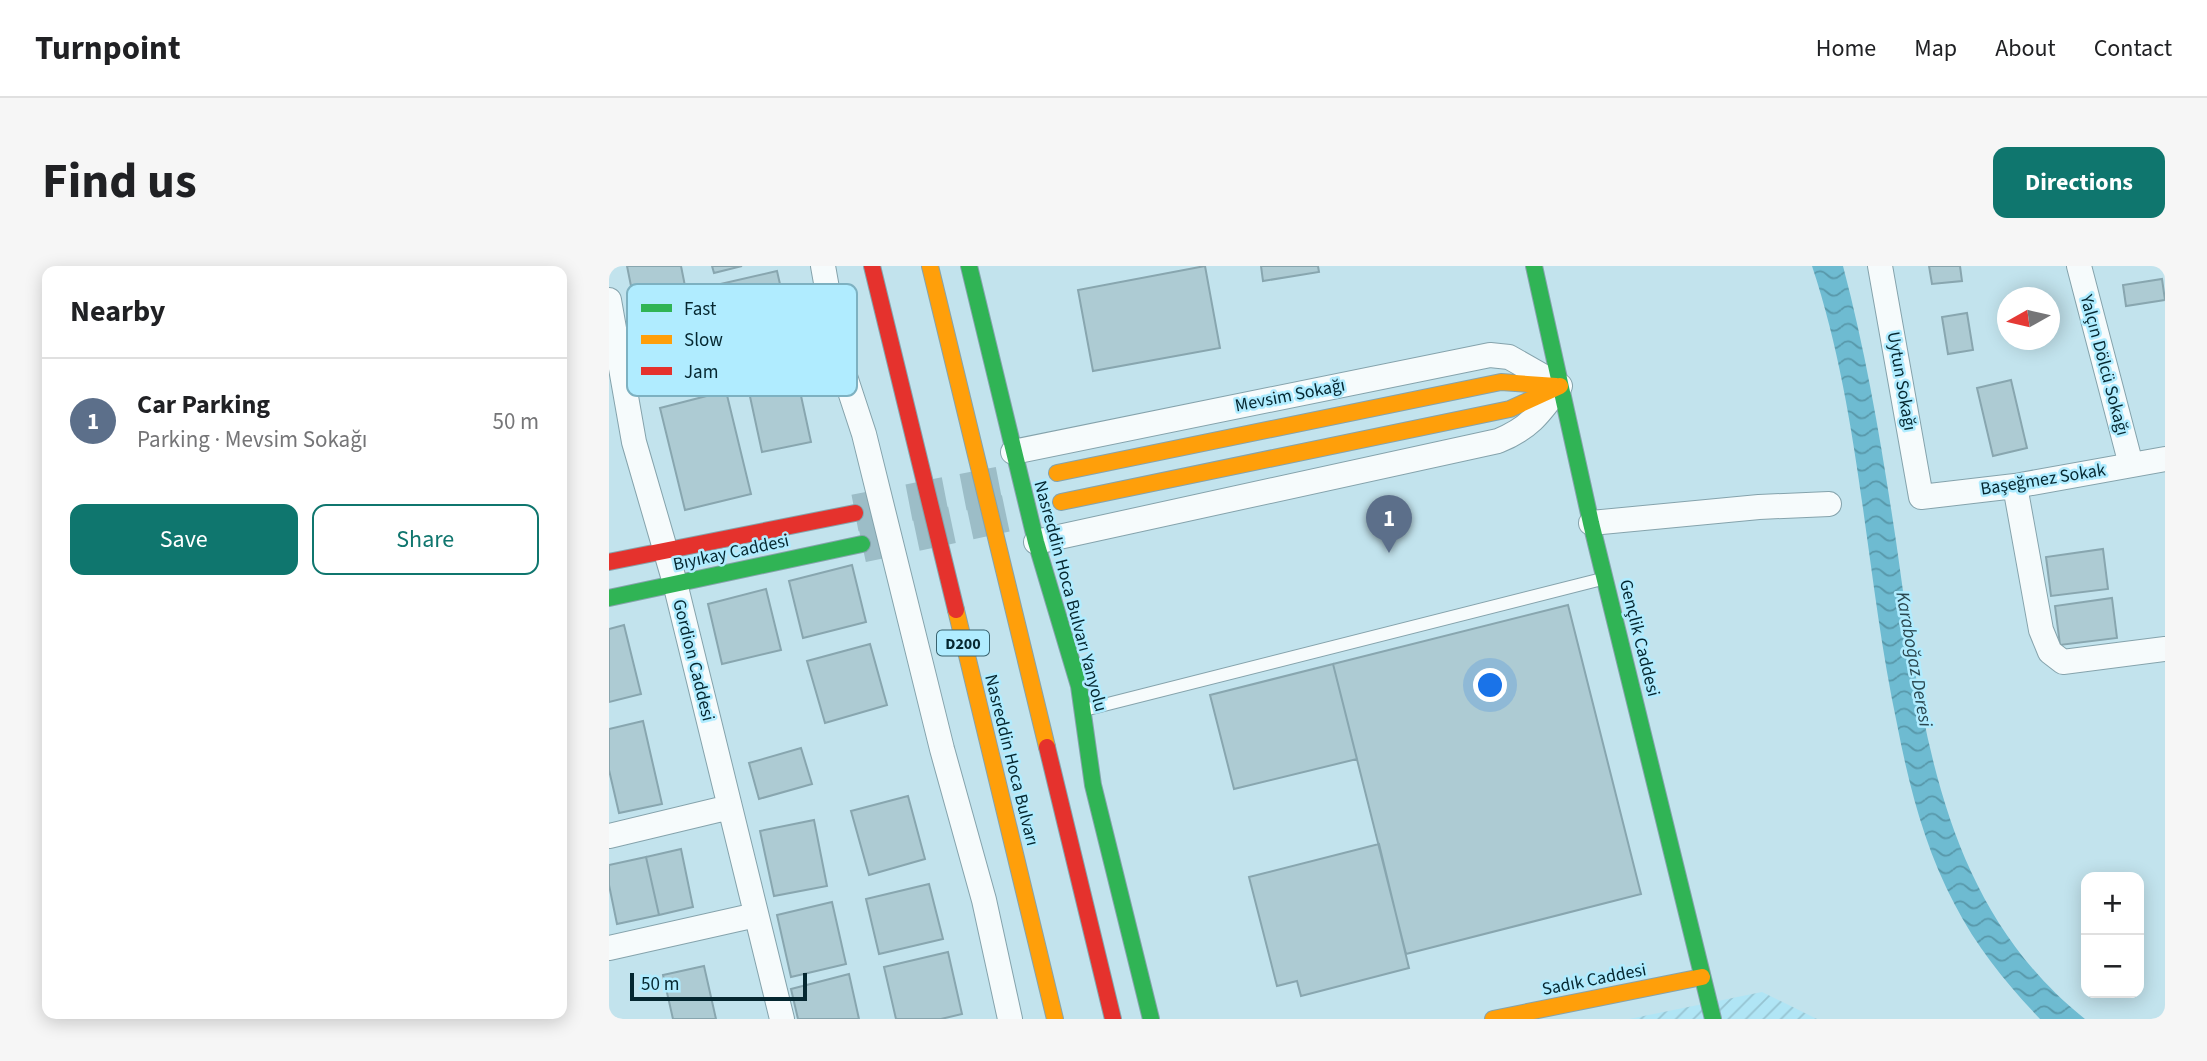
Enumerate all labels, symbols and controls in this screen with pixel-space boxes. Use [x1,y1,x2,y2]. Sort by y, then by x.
text: Turnpoint [35,25,181,72]
text: Home [1816,31,1876,66]
text: Map [1914,31,1957,66]
text: About [1995,31,2056,66]
text: Contact [2094,31,2172,66]
text: Find us [42,147,197,217]
button: Directions [1993,147,2165,218]
legend [627,284,857,396]
north arrow [1997,287,2060,350]
text: Nearby [70,290,165,333]
street label: Yalçın Dölcü Sokağı [2073,291,2135,438]
text: Fast [684,296,717,323]
text: Slow [684,327,723,354]
street label: Uytun Sokağı [1881,330,1923,433]
text: Jam [684,359,718,386]
street label: Mevsim Sokağı [1233,373,1347,418]
text: Car Parking [137,386,270,423]
text: 1 [87,405,99,438]
text: 50 m [492,405,539,438]
text: Parking · Mevsim Sokağı [137,423,367,456]
street label: Başeğmez Sokak [1979,457,2107,502]
street label: Nasreddin Hoca Bulvarı Yanyolu [1028,478,1113,715]
pin: 1 [1366,495,1412,553]
button: Save [70,504,298,575]
button: Share [312,504,539,575]
street label: Bıyıkay Caddesi [671,528,791,577]
street label: Gençlik Caddesi [1613,577,1666,699]
water label: Karaboğaz Deresi [1888,590,1939,729]
street label: Gordion Caddesi [666,597,721,724]
road number: D200 [937,630,989,656]
your location [1473,668,1507,702]
street label: Nasreddin Hoca Bulvarı [978,672,1045,849]
map controls [2081,872,2144,998]
button: + [2081,872,2144,935]
button: − [2081,935,2144,998]
street label: Sadık Caddesi [1540,957,1648,1002]
scale bar [630,970,807,1002]
text: 50 m [641,971,679,998]

